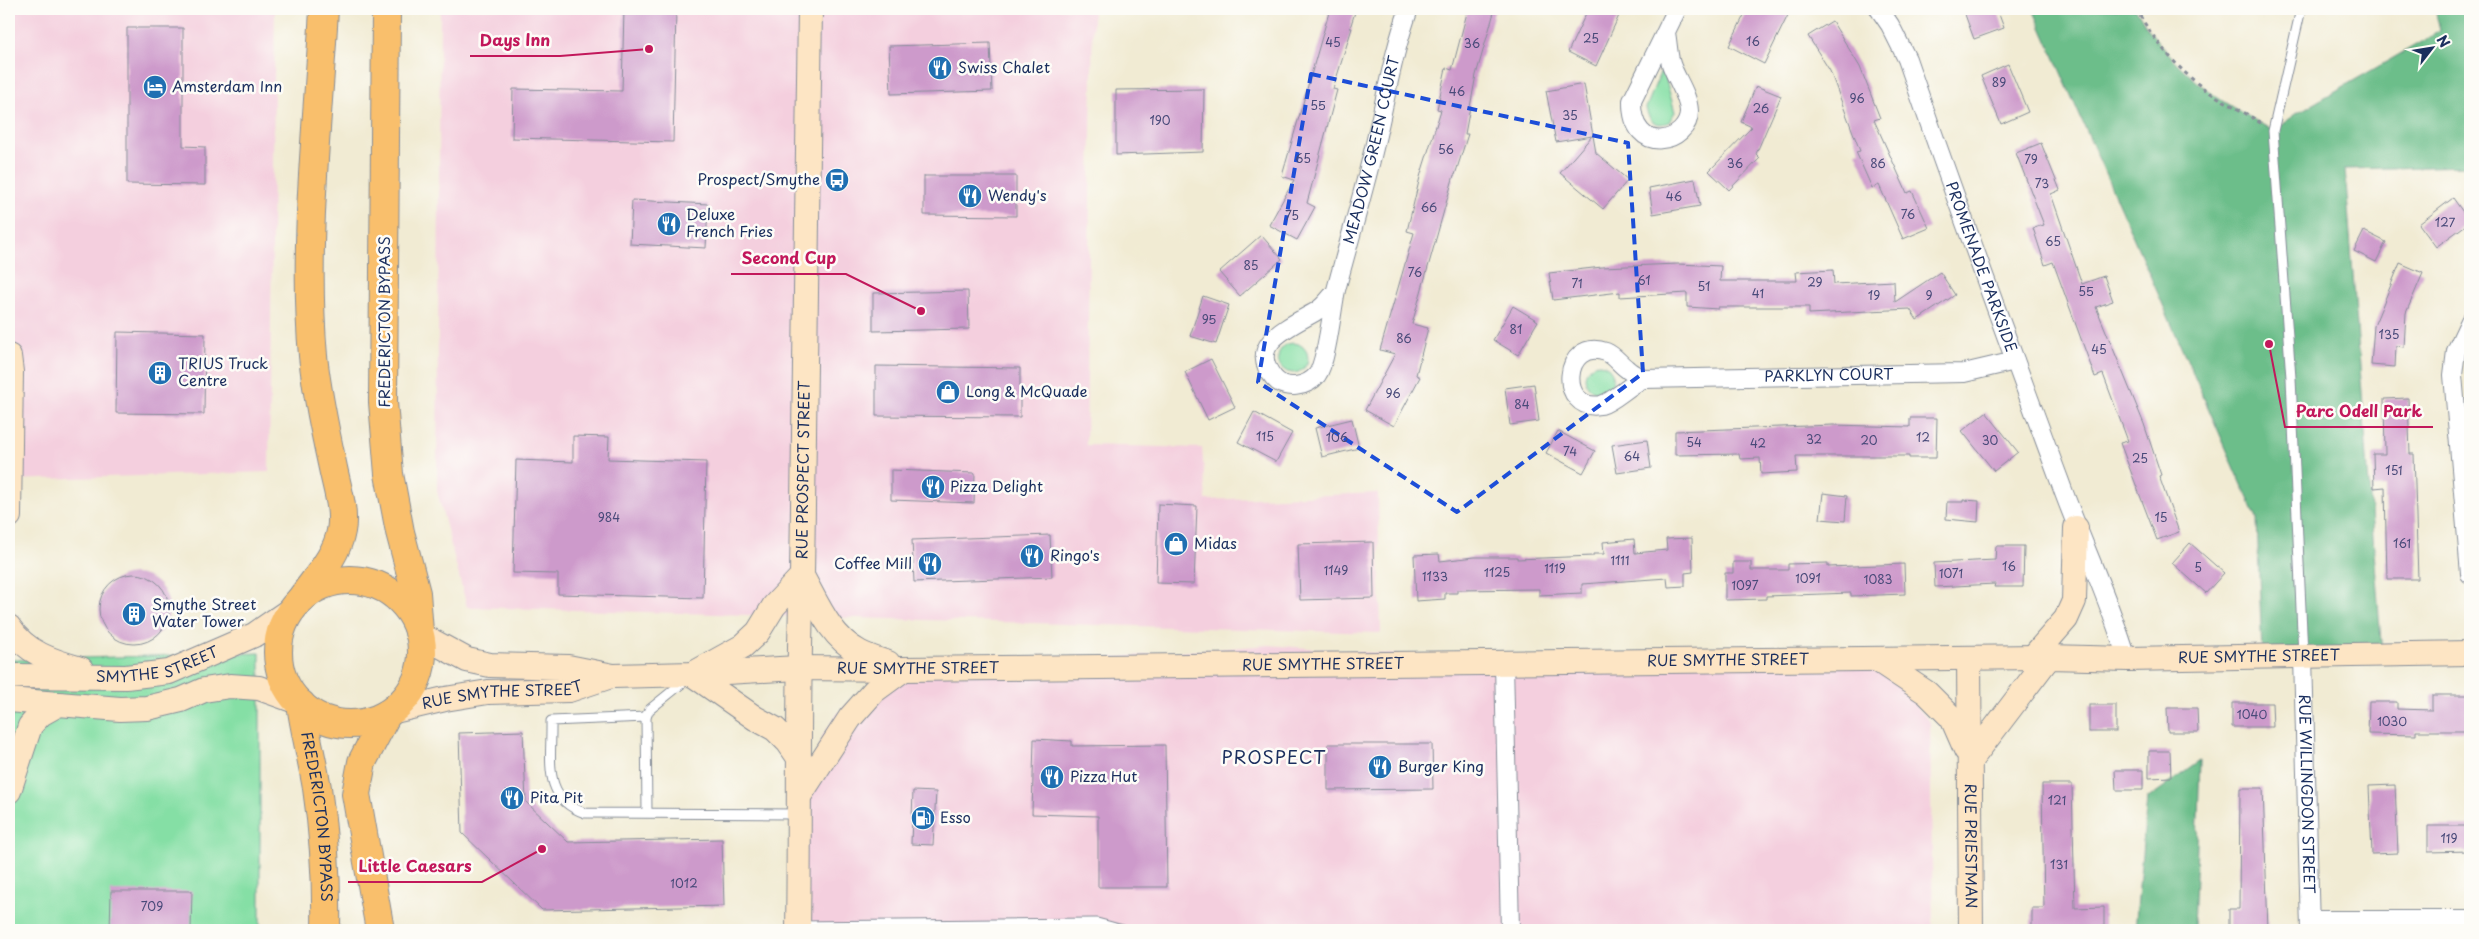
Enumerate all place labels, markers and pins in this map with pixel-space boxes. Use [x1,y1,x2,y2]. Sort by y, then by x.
callout: Days Inn [470,25,560,56]
restaurant icon: Swiss Chalet [927,55,953,81]
place label: Swiss Chalet [958,55,1050,78]
hotel icon: Amsterdam Inn [142,74,168,100]
place label: Amsterdam Inn [172,74,282,97]
place label: Prospect/Smythe [697,167,820,190]
bus stop icon: Prospect/Smythe [824,167,850,193]
restaurant icon: Wendy's [957,183,983,209]
place label: Wendy's [988,183,1047,206]
place label: Deluxe French Fries [686,202,773,242]
restaurant icon: Deluxe French Fries [656,211,682,237]
callout: Second Cup [731,243,846,274]
place label: TRIUS Truck Centre [178,351,268,391]
building icon: TRIUS Truck Centre [147,360,173,386]
shop icon: Long & McQuade [935,379,961,405]
place label: Long & McQuade [966,379,1088,402]
callout: Parc Odell Park [2285,396,2433,427]
restaurant icon: Pizza Delight [920,474,946,500]
place label: Pizza Delight [950,474,1043,497]
shop icon: Midas [1163,531,1189,557]
place label: Midas [1194,531,1237,554]
restaurant icon: Ringo's [1019,543,1045,569]
place label: Ringo's [1050,543,1100,566]
place label: Coffee Mill [834,551,912,574]
restaurant icon: Coffee Mill [917,551,943,577]
place label: Smythe Street Water Tower [152,592,256,632]
building icon: Smythe Street Water Tower [121,601,147,627]
restaurant icon: Burger King [1367,754,1393,780]
place label: Burger King [1398,754,1484,777]
restaurant icon: Pizza Hut [1039,764,1065,790]
place label: Pizza Hut [1070,764,1137,787]
restaurant icon: Pita Pit [499,785,525,811]
place label: Pita Pit [530,785,583,808]
fuel station icon: Esso [910,805,936,831]
place label: Esso [940,805,971,828]
callout: Little Caesars [348,851,482,882]

